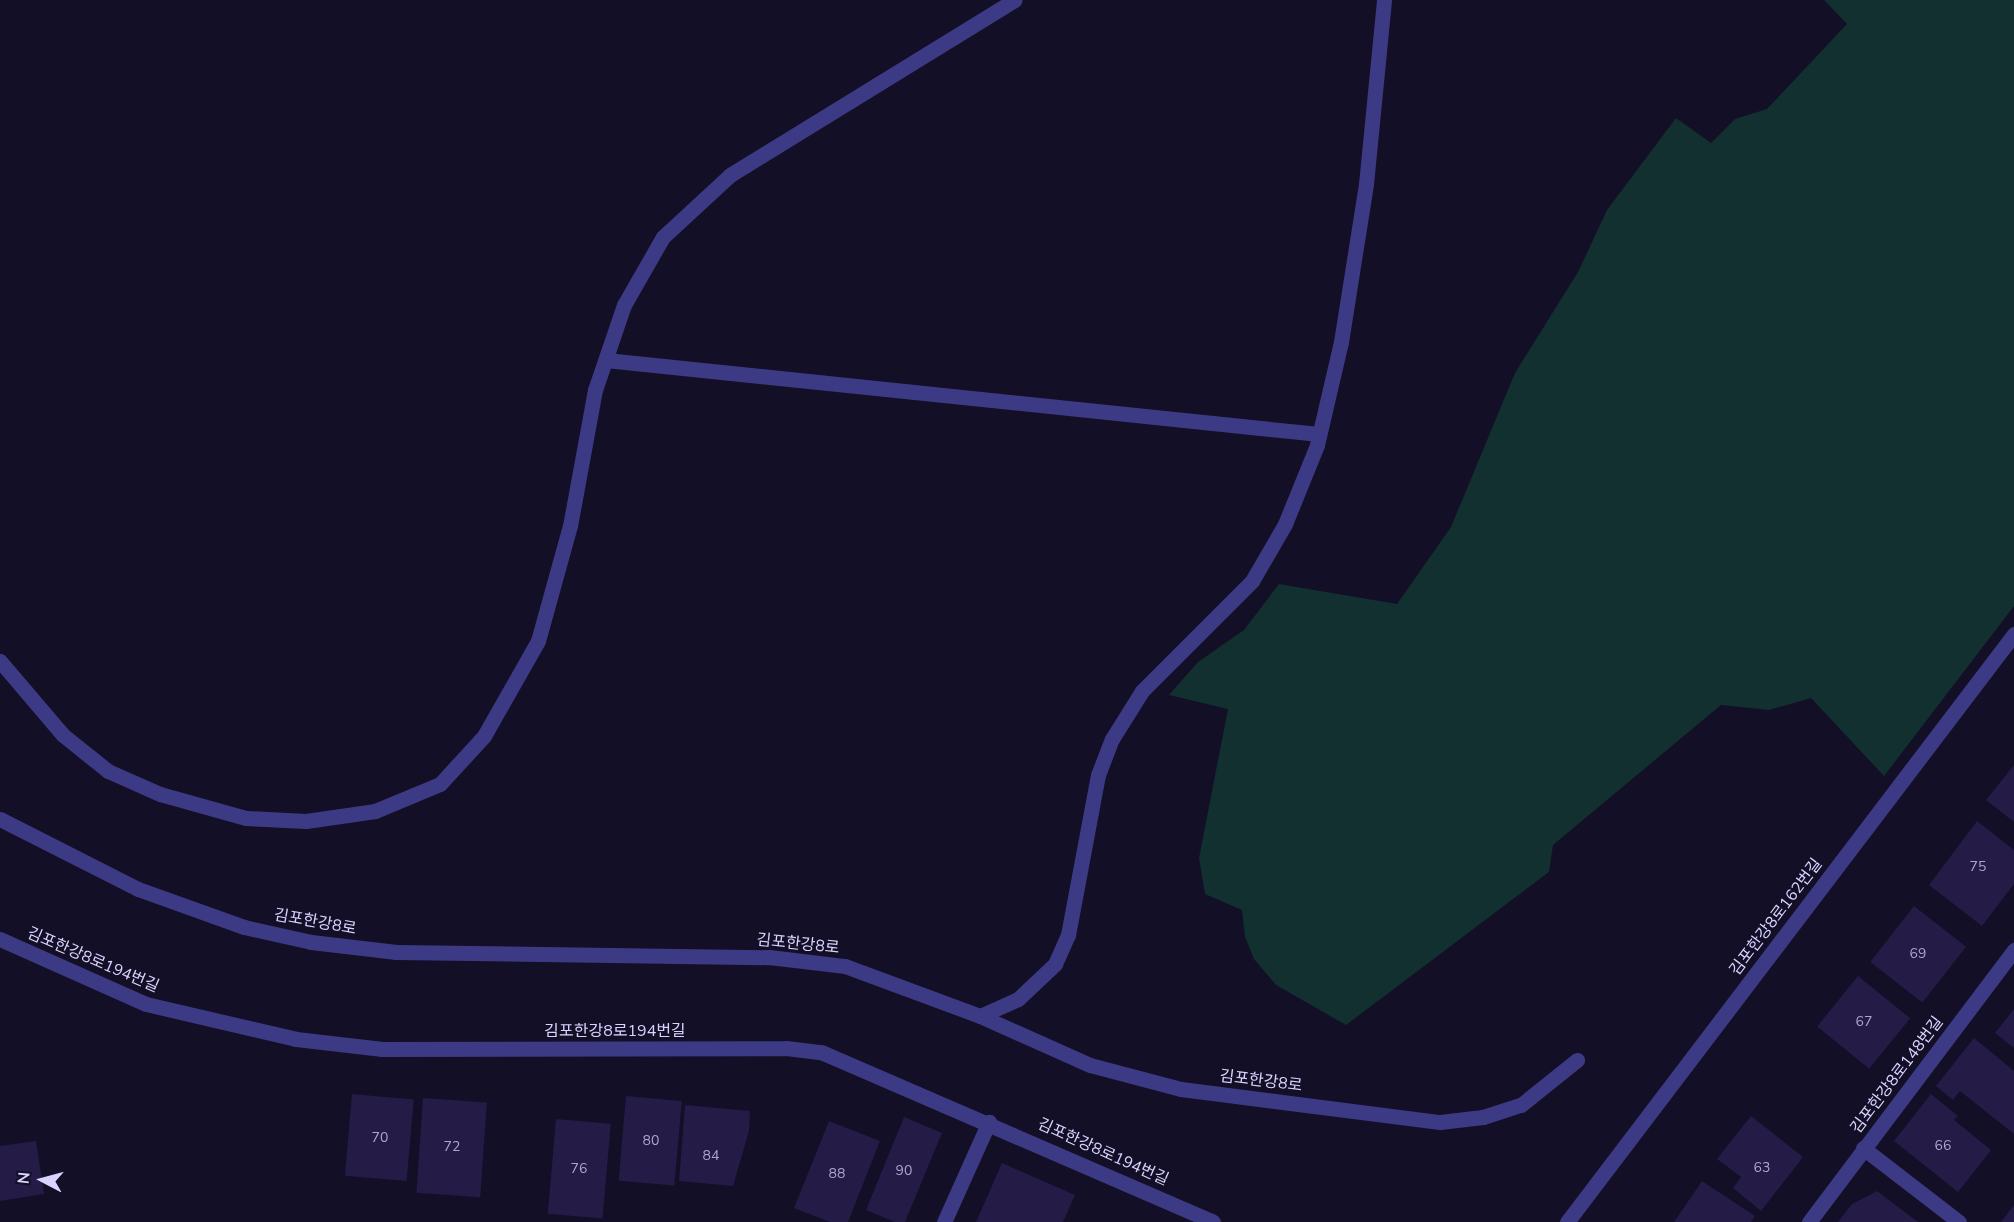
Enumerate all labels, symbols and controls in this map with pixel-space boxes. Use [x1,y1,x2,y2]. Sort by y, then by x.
street label: 김포한강8로162번길 [1726,855,1826,979]
house number: 75 [1970,859,1986,875]
street label: 김포한강8로 [272,905,358,939]
street label: 김포한강8로194번길 [24,924,162,996]
street label: 김포한강8로 [756,930,840,958]
house number: 69 [1910,946,1926,962]
street label: 김포한강8로148번길 [1847,1013,1947,1137]
house number: 67 [1856,1014,1872,1030]
street label: 김포한강8로194번길 [544,1021,686,1041]
street label: 김포한강8로 [1219,1066,1303,1096]
street label: 김포한강8로194번길 [1034,1114,1172,1190]
house number: 70 [372,1130,388,1146]
house number: 80 [643,1133,659,1149]
house number: 66 [1935,1138,1951,1154]
house number: 72 [444,1139,460,1155]
house number: 84 [703,1148,719,1164]
north arrow [12,1150,72,1210]
house number: 63 [1754,1160,1770,1176]
house number: 76 [571,1161,587,1177]
house number: 90 [896,1163,912,1179]
house number: 88 [829,1166,845,1182]
text: N [13,1171,36,1185]

